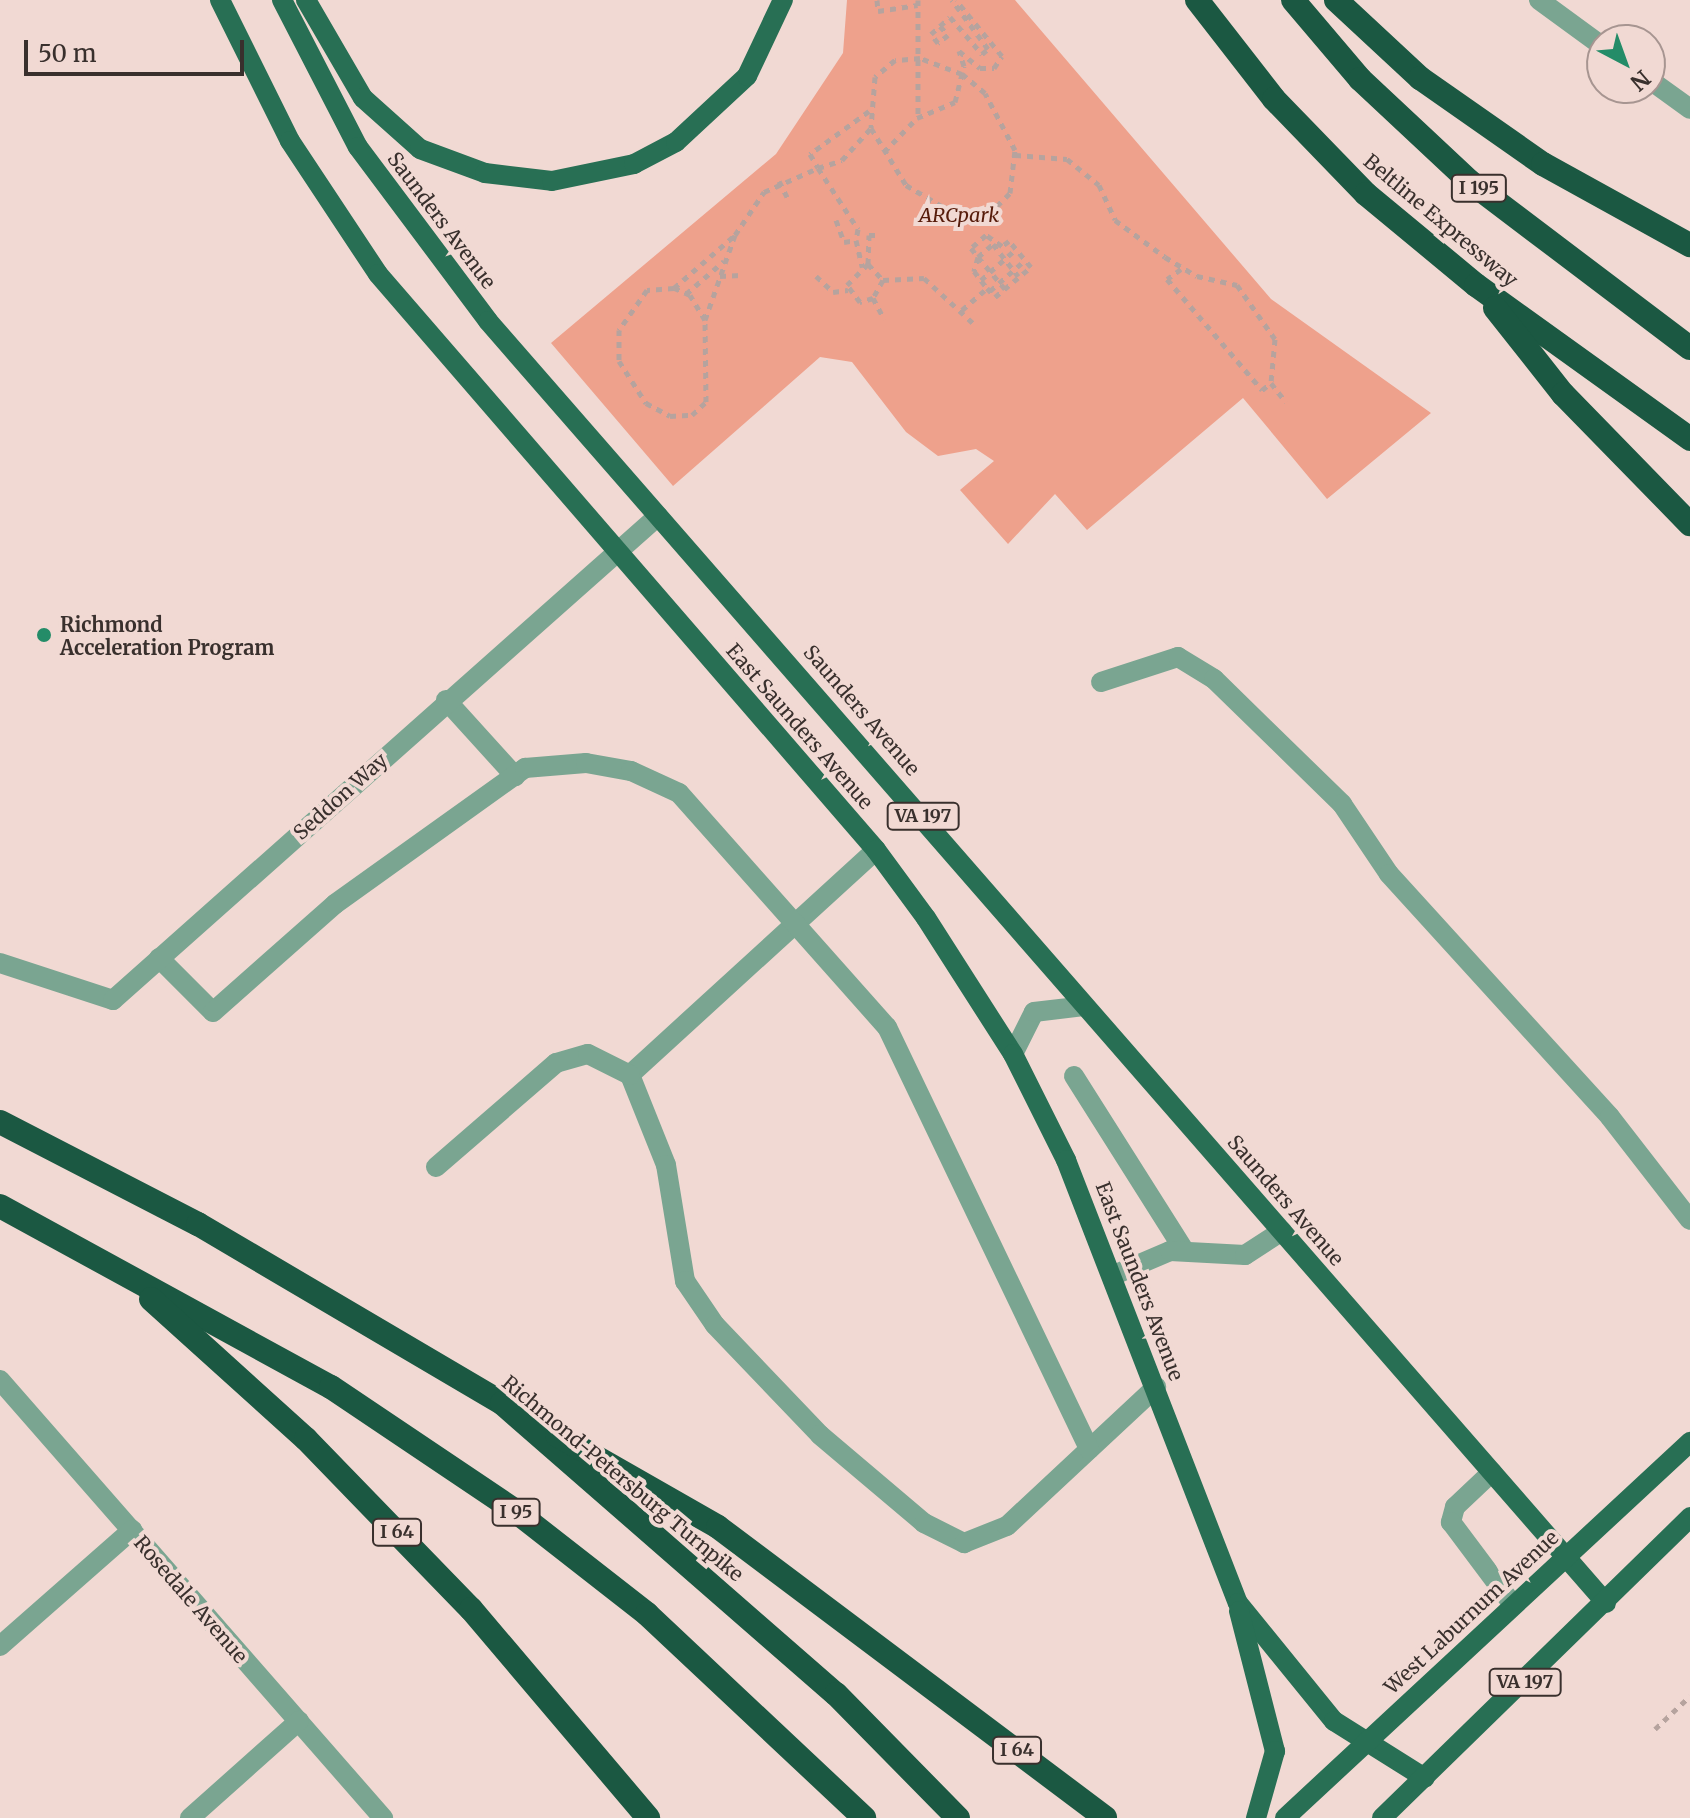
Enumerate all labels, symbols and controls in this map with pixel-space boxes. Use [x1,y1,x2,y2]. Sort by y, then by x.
scale bar [28,24,248,74]
north arrow [1586,24,1666,104]
text: 50 m [38,38,97,69]
text: N [1625,64,1656,97]
street label: Saunders Avenue [383,147,501,293]
street label: Beltline Expressway [1359,149,1523,291]
road number: I 195 [1449,174,1509,202]
park label: ARCpark [919,202,999,226]
place label: Richmond Acceleration Program [60,612,274,659]
marker: Richmond Acceleration Program [35,626,53,644]
street label: East Saunders Avenue [722,638,878,814]
street label: Saunders Avenue [799,640,925,780]
street label: Seddon Way [288,748,392,844]
road number: VA 197 [885,802,961,830]
street label: Saunders Avenue [1223,1130,1349,1270]
street label: East Saunders Avenue [1091,1178,1189,1384]
street label: Richmond-Petersburg Turnpike [498,1370,748,1586]
road number: I 95 [490,1498,542,1526]
road number: I 64 [371,1518,423,1546]
street label: West Laburnum Avenue [1379,1525,1563,1699]
street label: Rosedale Avenue [129,1531,253,1667]
road number: VA 197 [1487,1668,1563,1696]
road number: I 64 [991,1736,1043,1764]

